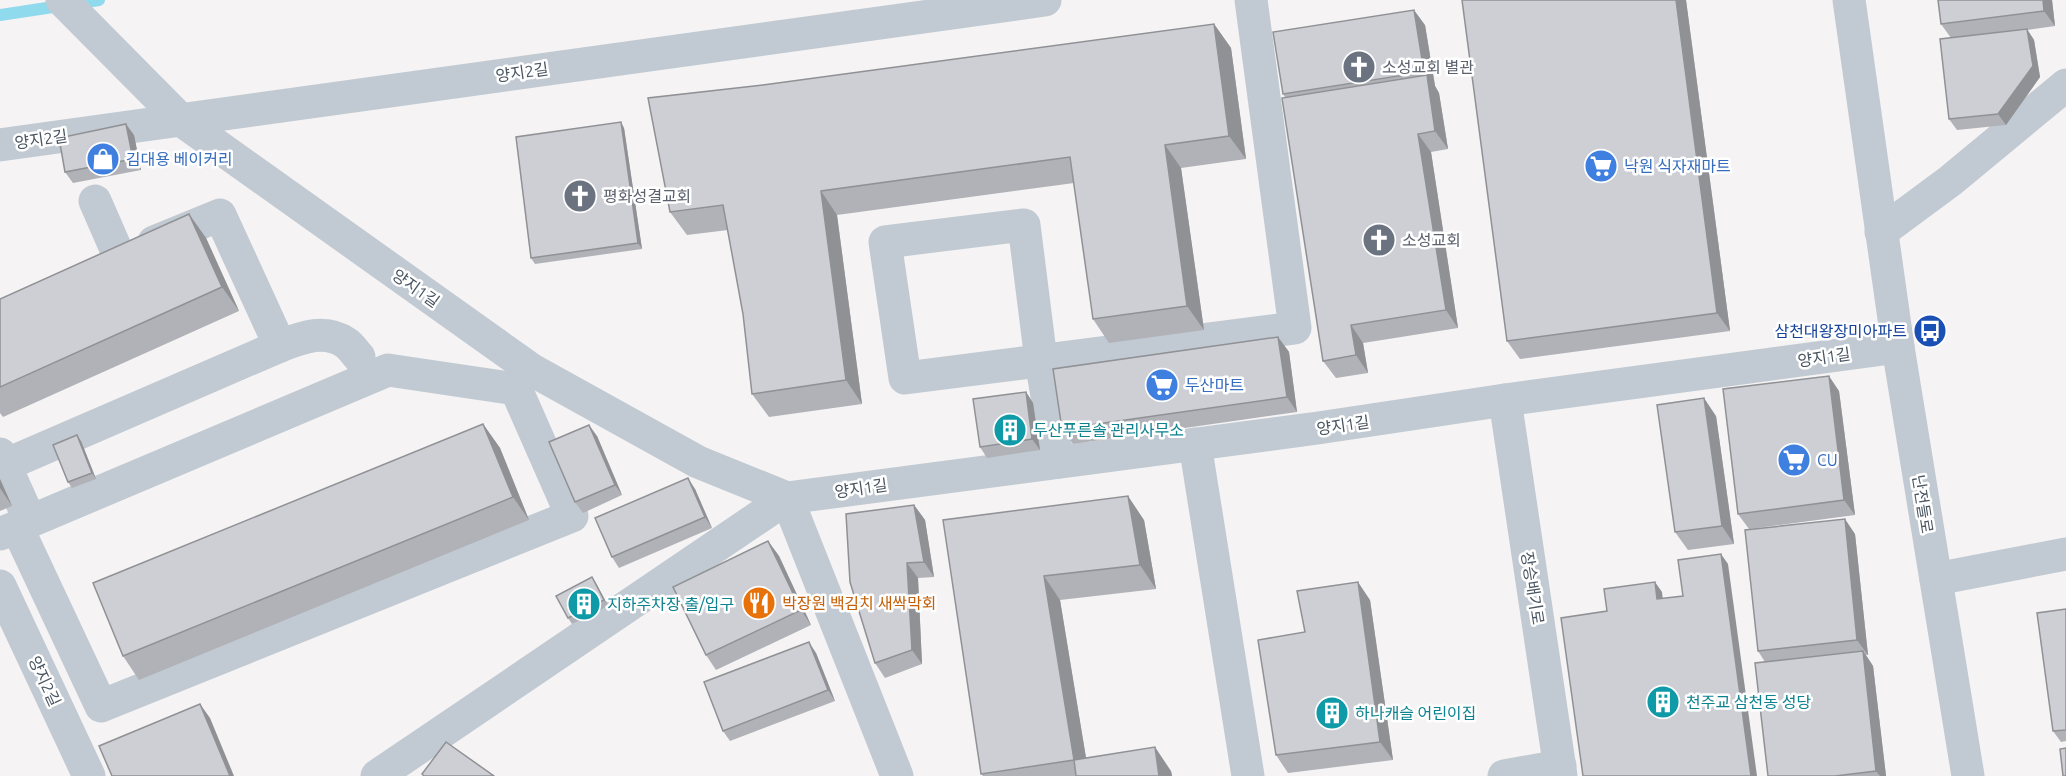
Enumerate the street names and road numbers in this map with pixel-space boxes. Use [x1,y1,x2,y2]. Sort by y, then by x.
street label: 양지2길 [494,59,550,85]
street label: 양지2길 [13,126,69,152]
street label: 양지1길 [389,265,443,311]
street label: 양지1길 [1796,344,1852,370]
street label: 양지1길 [1315,412,1371,438]
street label: 난전들로 [1910,474,1937,535]
street label: 양지1길 [833,475,889,501]
street label: 장승배기로 [1518,550,1548,626]
street label: 양지2길 [26,653,64,709]

